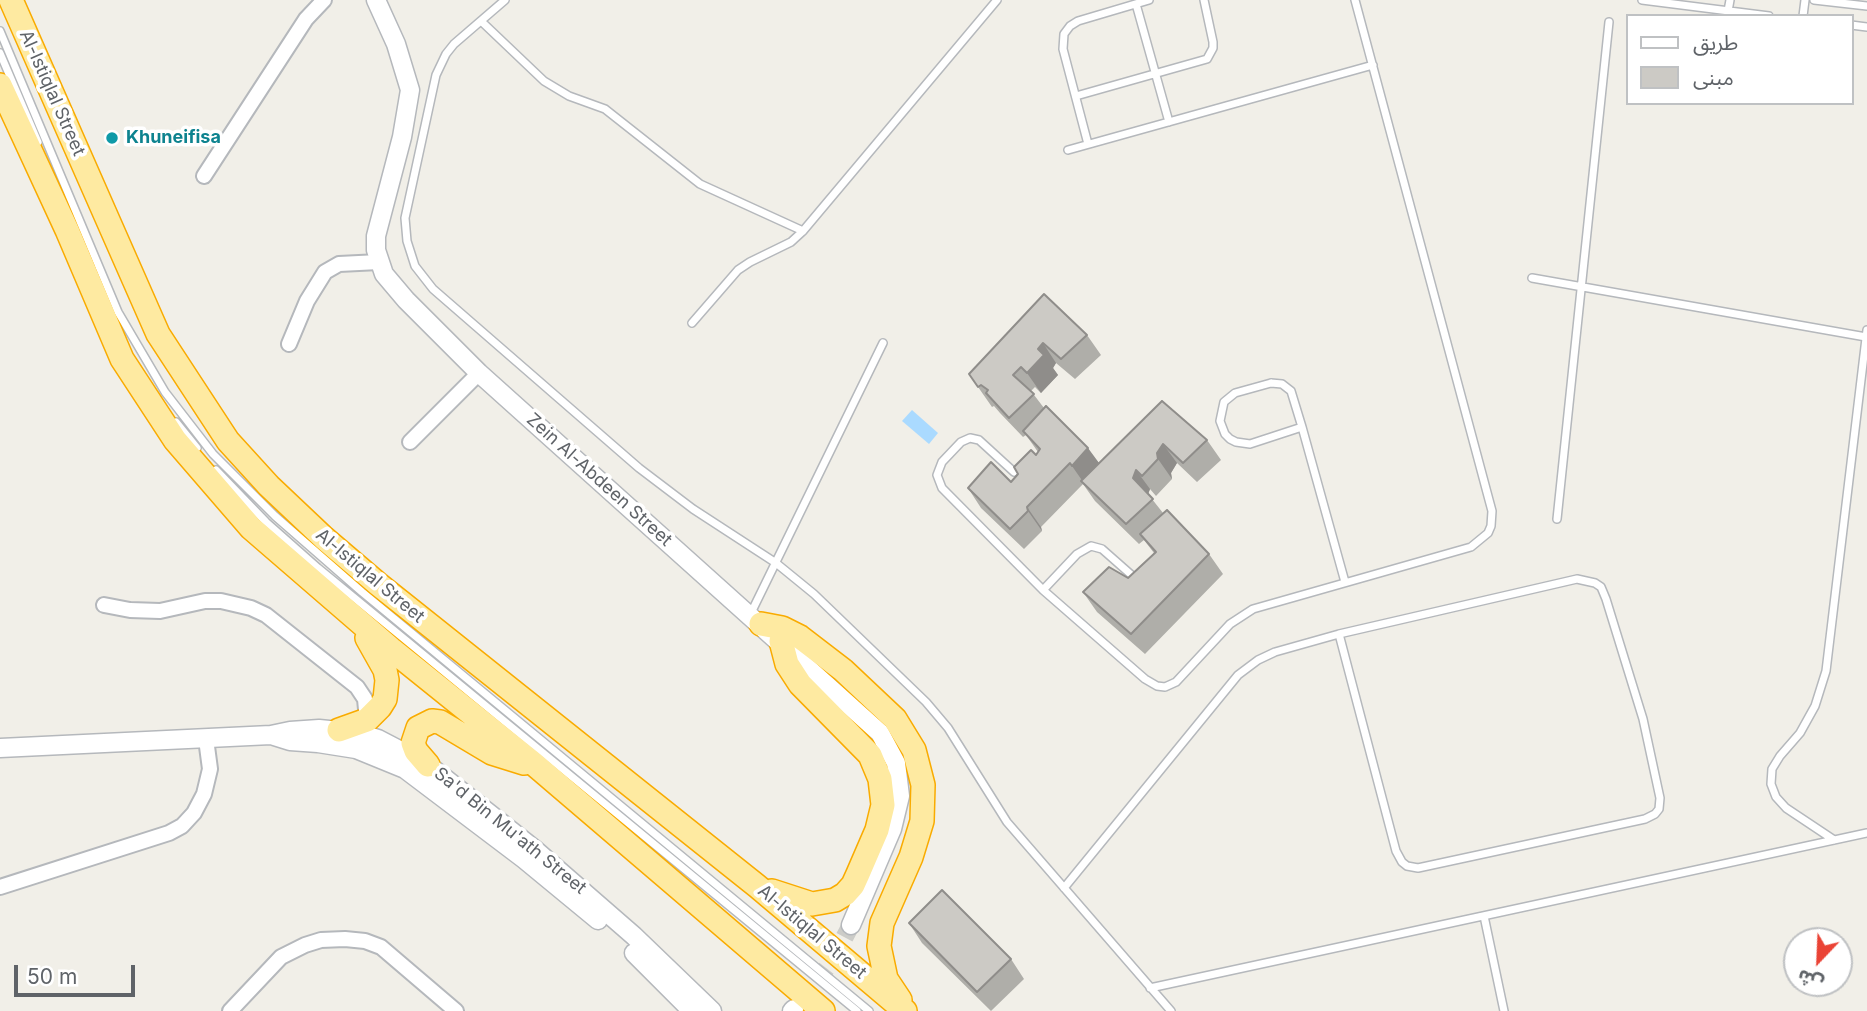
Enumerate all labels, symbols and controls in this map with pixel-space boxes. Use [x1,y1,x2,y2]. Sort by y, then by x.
legend [1626,14,1853,105]
street label: Al-Istiqlal Street [15,27,89,159]
text: طريق [1693,30,1738,55]
text: مبنى [1693,65,1734,90]
place label: Khuneifisa [126,127,221,149]
marker: Khuneifisa [104,130,120,146]
street label: Zein Al-Abdeen Street [522,409,676,551]
street label: Al-Istiqlal Street [311,524,429,628]
street label: Sa'd Bin Mu'ath Street [430,763,590,899]
street label: Al-Istiqlal Street [753,880,871,984]
north arrow [1783,927,1853,997]
scale bar [18,951,138,995]
text: 50 m [27,964,77,989]
text: ش [1794,964,1827,996]

